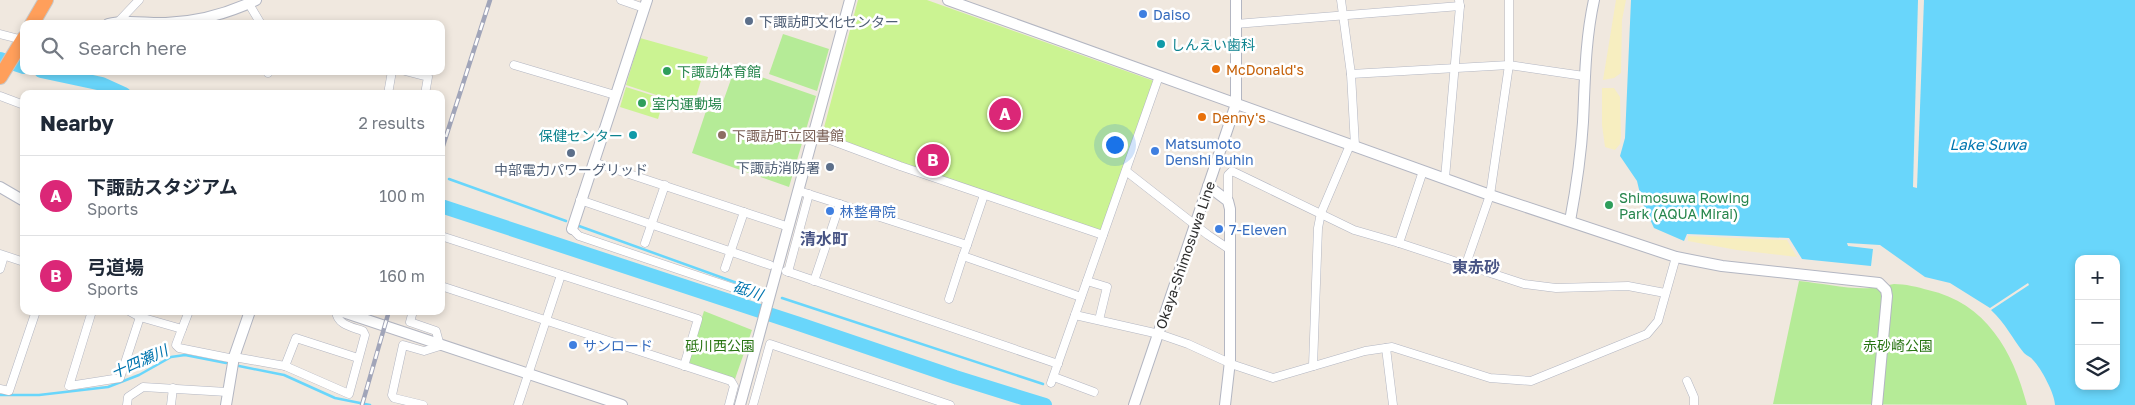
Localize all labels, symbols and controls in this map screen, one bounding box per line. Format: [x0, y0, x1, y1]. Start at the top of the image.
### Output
place label: Daiso [1153, 6, 1190, 23]
marker: Daiso [1137, 8, 1149, 20]
place label: 下諏訪町文化センター [759, 13, 899, 30]
marker: 下諏訪町文化センター [743, 15, 755, 27]
search box [20, 20, 445, 75]
icon: search [38, 34, 66, 62]
text: Search here [78, 36, 187, 59]
place label: しんえい歯科 [1171, 36, 1255, 53]
marker: しんえい歯科 [1155, 38, 1167, 50]
place label: McDonald's [1226, 61, 1304, 78]
place label: 下諏訪体育館 [677, 63, 761, 80]
marker: McDonald's [1210, 63, 1222, 75]
marker: 下諏訪体育館 [661, 65, 673, 77]
place label: 室内運動場 [652, 95, 722, 112]
pin: A [989, 95, 1021, 133]
marker: 室内運動場 [636, 97, 648, 109]
place label: Denny's [1212, 109, 1266, 126]
text: Nearby [40, 110, 114, 136]
marker: Denny's [1196, 111, 1208, 123]
text: 2 results [359, 113, 425, 133]
place label: 保健センター [539, 127, 623, 144]
place label: 下諏訪町立図書館 [732, 127, 844, 144]
marker: 保健センター [627, 129, 639, 141]
marker: 下諏訪町立図書館 [716, 129, 728, 141]
your location [1102, 132, 1128, 158]
place label: Matsumoto Denshi Buhin [1165, 135, 1254, 168]
water label: Lake Suwa [1950, 135, 2027, 153]
pin: B [917, 141, 949, 179]
marker: Matsumoto Denshi Buhin [1149, 145, 1161, 157]
marker: 中部電力パワーグリッド [565, 147, 577, 159]
place label: 下諏訪消防署 [736, 159, 820, 176]
place label: 中部電力パワーグリッド [494, 161, 648, 178]
marker: 下諏訪消防署 [824, 161, 836, 173]
text: 下諏訪スタジアム [87, 175, 238, 198]
street label: Okaya-Shimosuwa Line [1152, 179, 1218, 331]
text: A [50, 186, 62, 206]
text: 100 m [379, 186, 425, 206]
place label: Shimosuwa Rowing Park (AQUA Mirai) [1619, 189, 1749, 222]
text: Sports [87, 199, 138, 219]
marker: Shimosuwa Rowing Park (AQUA Mirai) [1603, 199, 1615, 211]
place label: 林整骨院 [840, 203, 896, 220]
marker: 林整骨院 [824, 205, 836, 217]
place label: 7-Eleven [1229, 221, 1287, 238]
marker: 7-Eleven [1213, 223, 1225, 235]
district label: 清水町 [800, 229, 848, 249]
text: 弓道場 [87, 255, 144, 278]
map controls [2075, 255, 2120, 390]
button: + [2075, 255, 2120, 300]
district label: 東赤砂 [1452, 257, 1500, 277]
text: B [50, 266, 62, 286]
text: 160 m [379, 266, 425, 286]
water label: 砥川 [731, 277, 767, 304]
text: Sports [87, 279, 138, 299]
button: − [2075, 300, 2120, 345]
place label: サンロード [583, 337, 653, 354]
park label: 砥川西公園 [685, 337, 755, 354]
park label: 赤砂崎公園 [1863, 337, 1933, 354]
marker: サンロード [567, 339, 579, 351]
water label: 十四瀬川 [108, 340, 172, 381]
button: layers [2075, 345, 2120, 390]

